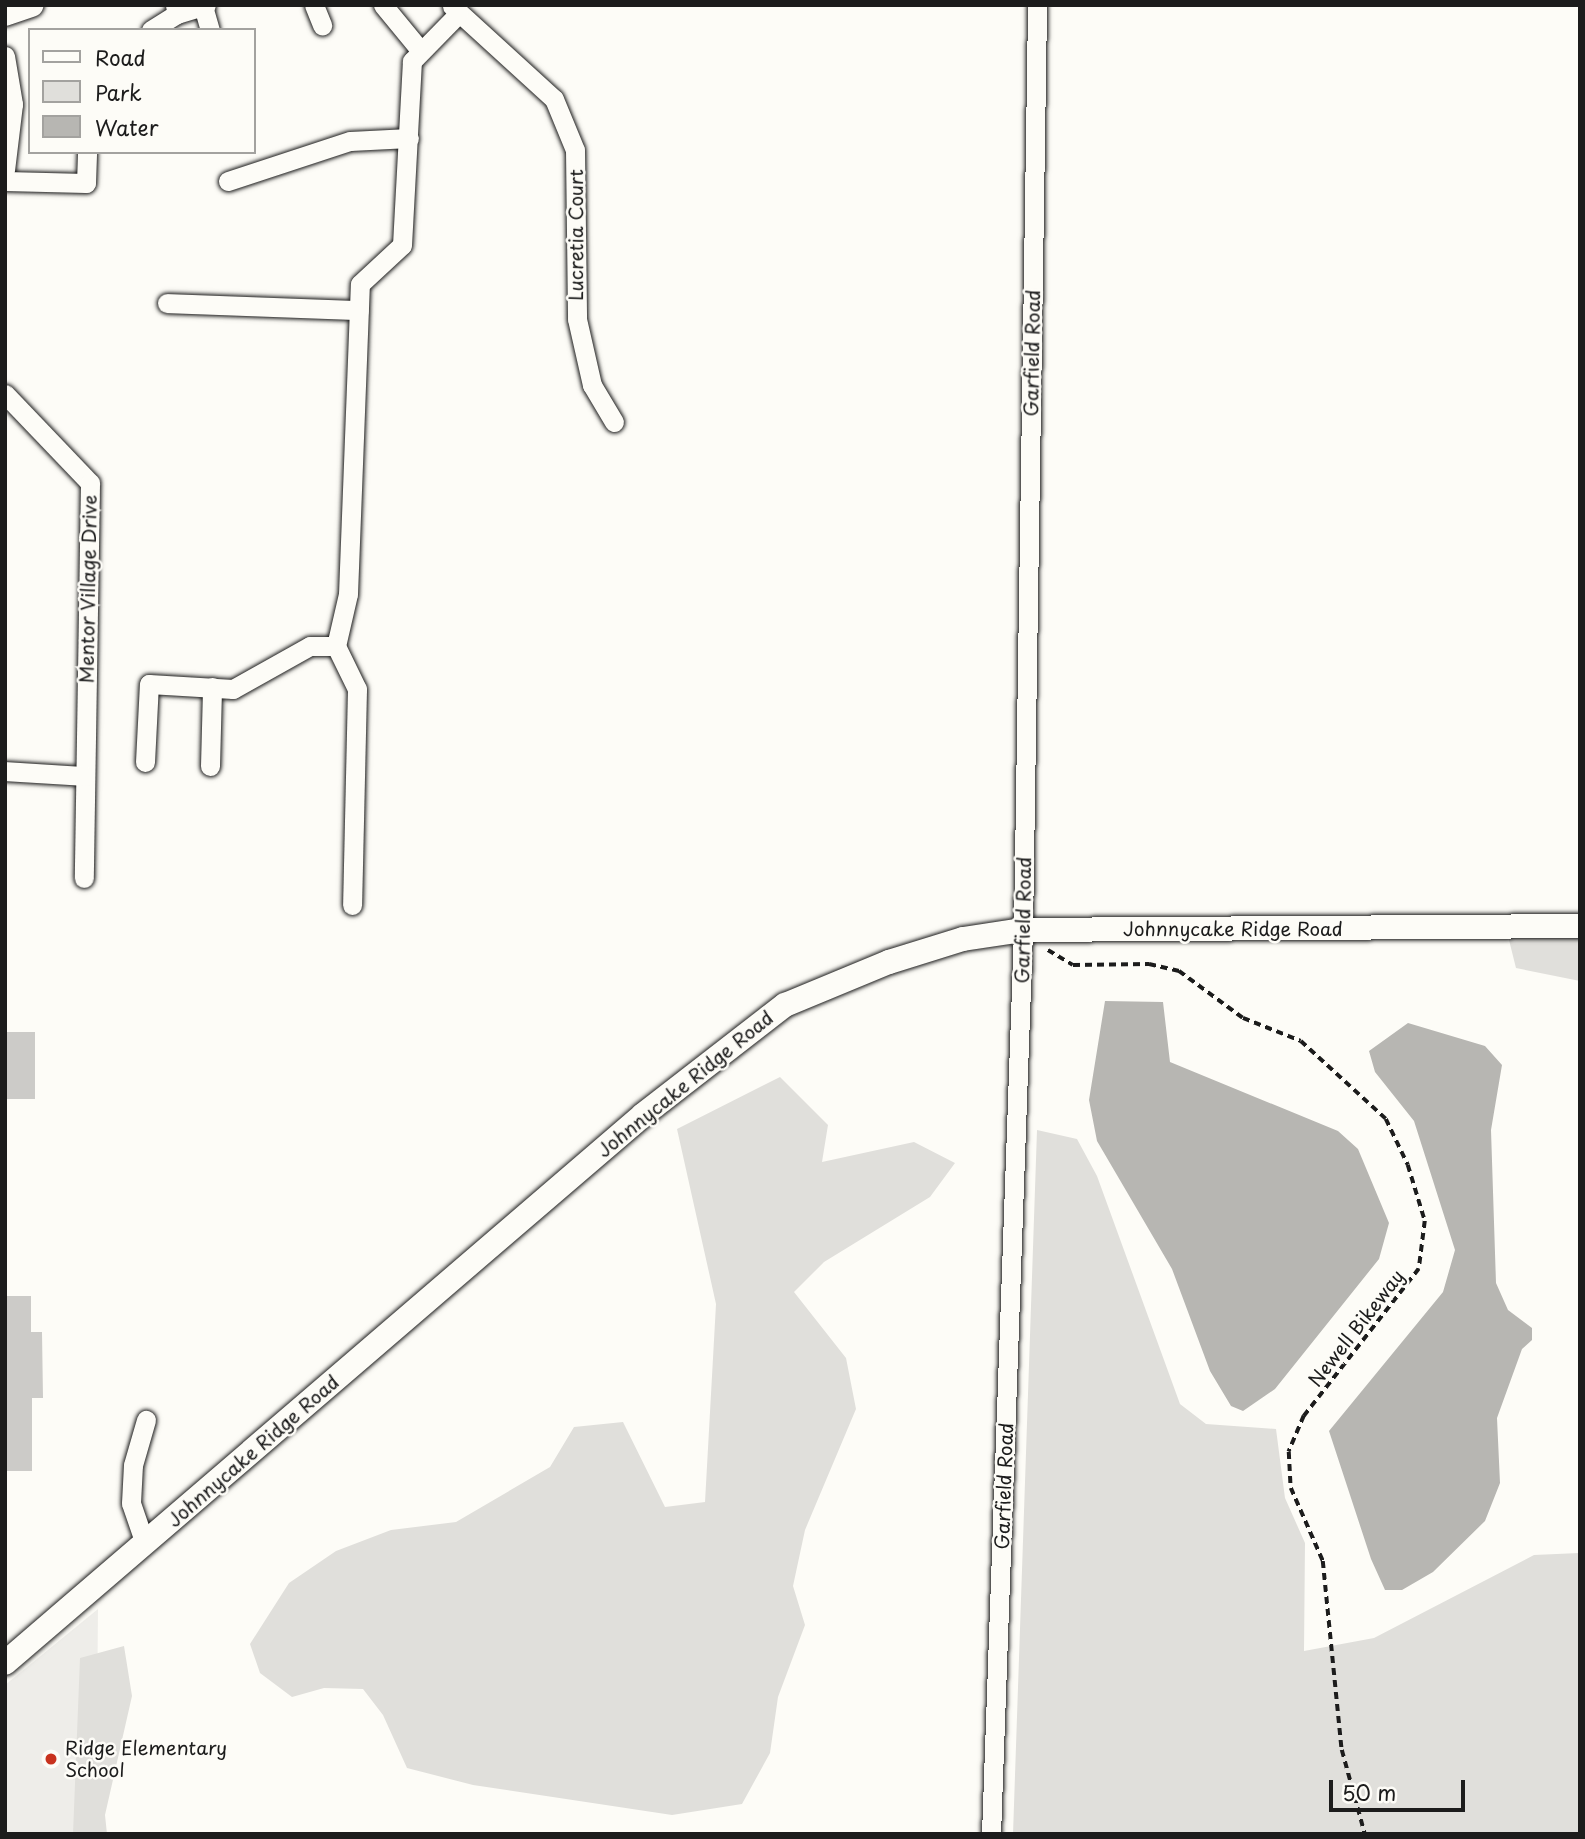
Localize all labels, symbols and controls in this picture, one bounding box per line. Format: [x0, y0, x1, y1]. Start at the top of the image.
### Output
legend [28, 28, 256, 154]
text: Road [95, 41, 146, 73]
text: Park [95, 76, 142, 108]
text: Water [95, 111, 158, 143]
street label: Lucretia Court [565, 169, 587, 301]
street label: Garfield Road [1019, 289, 1045, 417]
street label: Mentor Village Drive [75, 495, 101, 683]
street label: Garfield Road [1010, 856, 1036, 984]
street label: Johnnycake Ridge Road [1124, 918, 1342, 940]
street label: Johnnycake Ridge Road [593, 1006, 777, 1162]
street label: Newell Bikeway [1303, 1264, 1409, 1392]
street label: Johnnycake Ridge Road [163, 1371, 343, 1531]
street label: Garfield Road [990, 1422, 1018, 1550]
place label: Ridge Elementary School [65, 1737, 227, 1781]
marker: Ridge Elementary School [43, 1751, 59, 1767]
scale bar [1333, 1766, 1470, 1810]
text: 50 m [1342, 1776, 1396, 1808]

